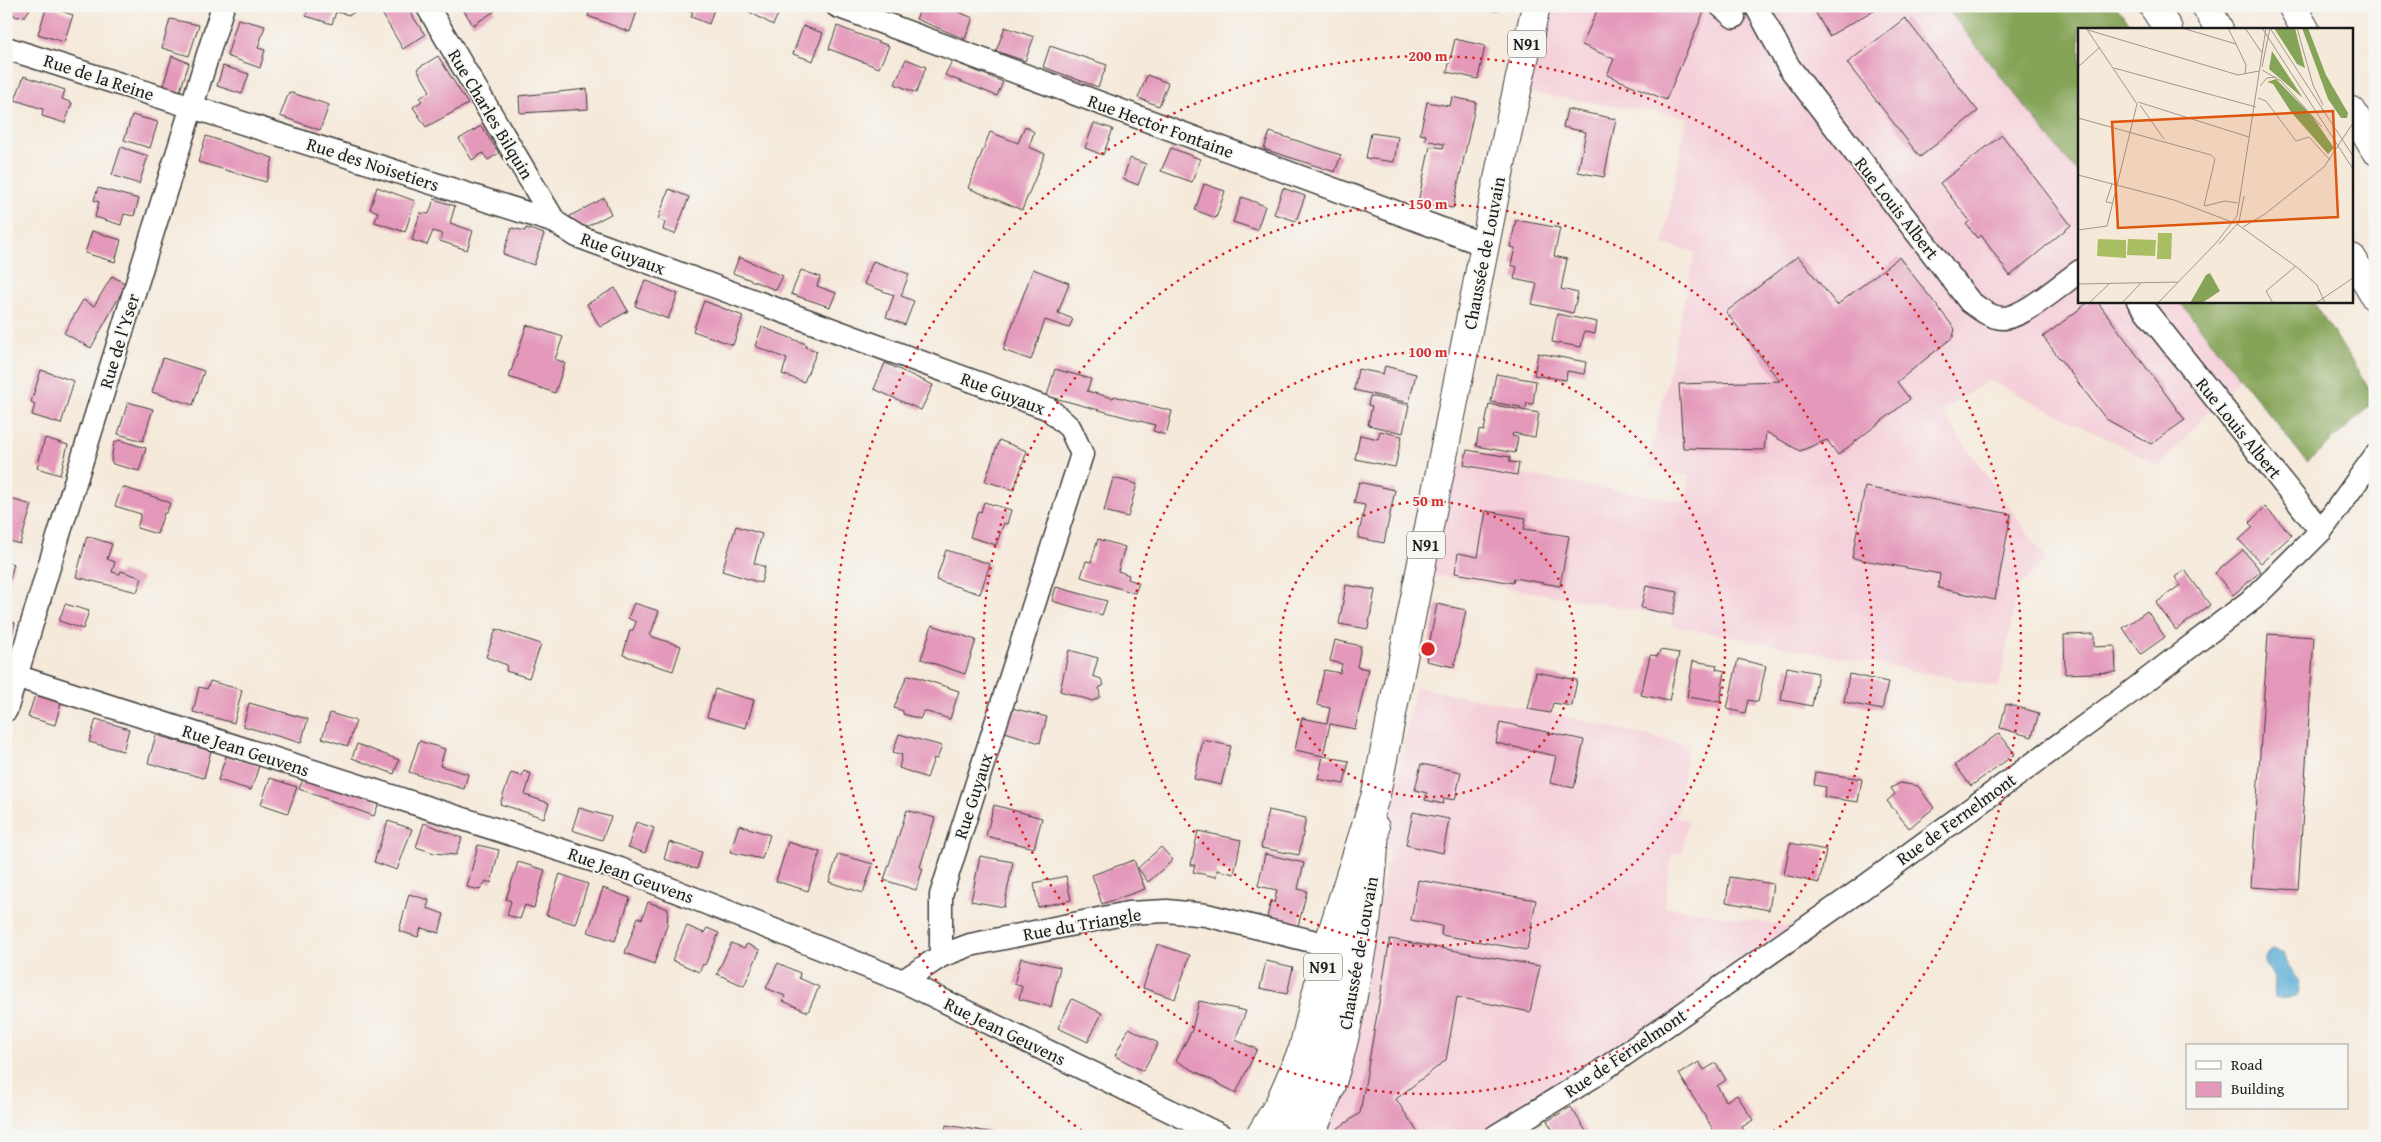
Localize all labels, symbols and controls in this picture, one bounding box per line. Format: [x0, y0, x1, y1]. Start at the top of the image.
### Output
inset map [2078, 28, 2354, 302]
road number: N91 [1508, 31, 1546, 58]
street label: Rue Charles Bilquin [441, 44, 541, 184]
text: 200 m [1408, 45, 1448, 66]
street label: Rue de la Reine [40, 46, 158, 108]
street label: Rue Hector Fontaine [1084, 87, 1238, 165]
street label: Rue des Noisetiers [303, 130, 443, 198]
street label: Rue Louis Albert [1848, 151, 1946, 266]
street label: Chaussée de Louvain [1456, 174, 1512, 332]
text: 150 m [1408, 193, 1448, 214]
street label: Rue Guyaux [577, 224, 670, 282]
street label: Rue de l'Yser [92, 290, 146, 392]
text: 100 m [1408, 341, 1448, 362]
street label: Rue Guyaux [957, 364, 1050, 422]
street label: Rue Louis Albert [2190, 371, 2289, 485]
text: 50 m [1412, 490, 1444, 511]
road number: N91 [1407, 532, 1445, 558]
centre of rings [1419, 640, 1437, 658]
street label: Rue Jean Geuvens [179, 717, 313, 783]
street label: Rue Guyaux [946, 749, 1000, 842]
street label: Rue de Fernelmont [1890, 766, 2022, 872]
street label: Rue Jean Geuvens [564, 840, 698, 910]
street label: Chaussée de Louvain [1331, 874, 1385, 1032]
street label: Rue du Triangle [1021, 900, 1143, 948]
road number: N91 [1304, 954, 1342, 980]
street label: Rue Jean Geuvens [940, 990, 1070, 1072]
street label: Rue de Fernelmont [1558, 1002, 1692, 1104]
legend [2186, 1044, 2348, 1110]
text: Road [2231, 1054, 2262, 1075]
text: Building [2231, 1078, 2285, 1099]

